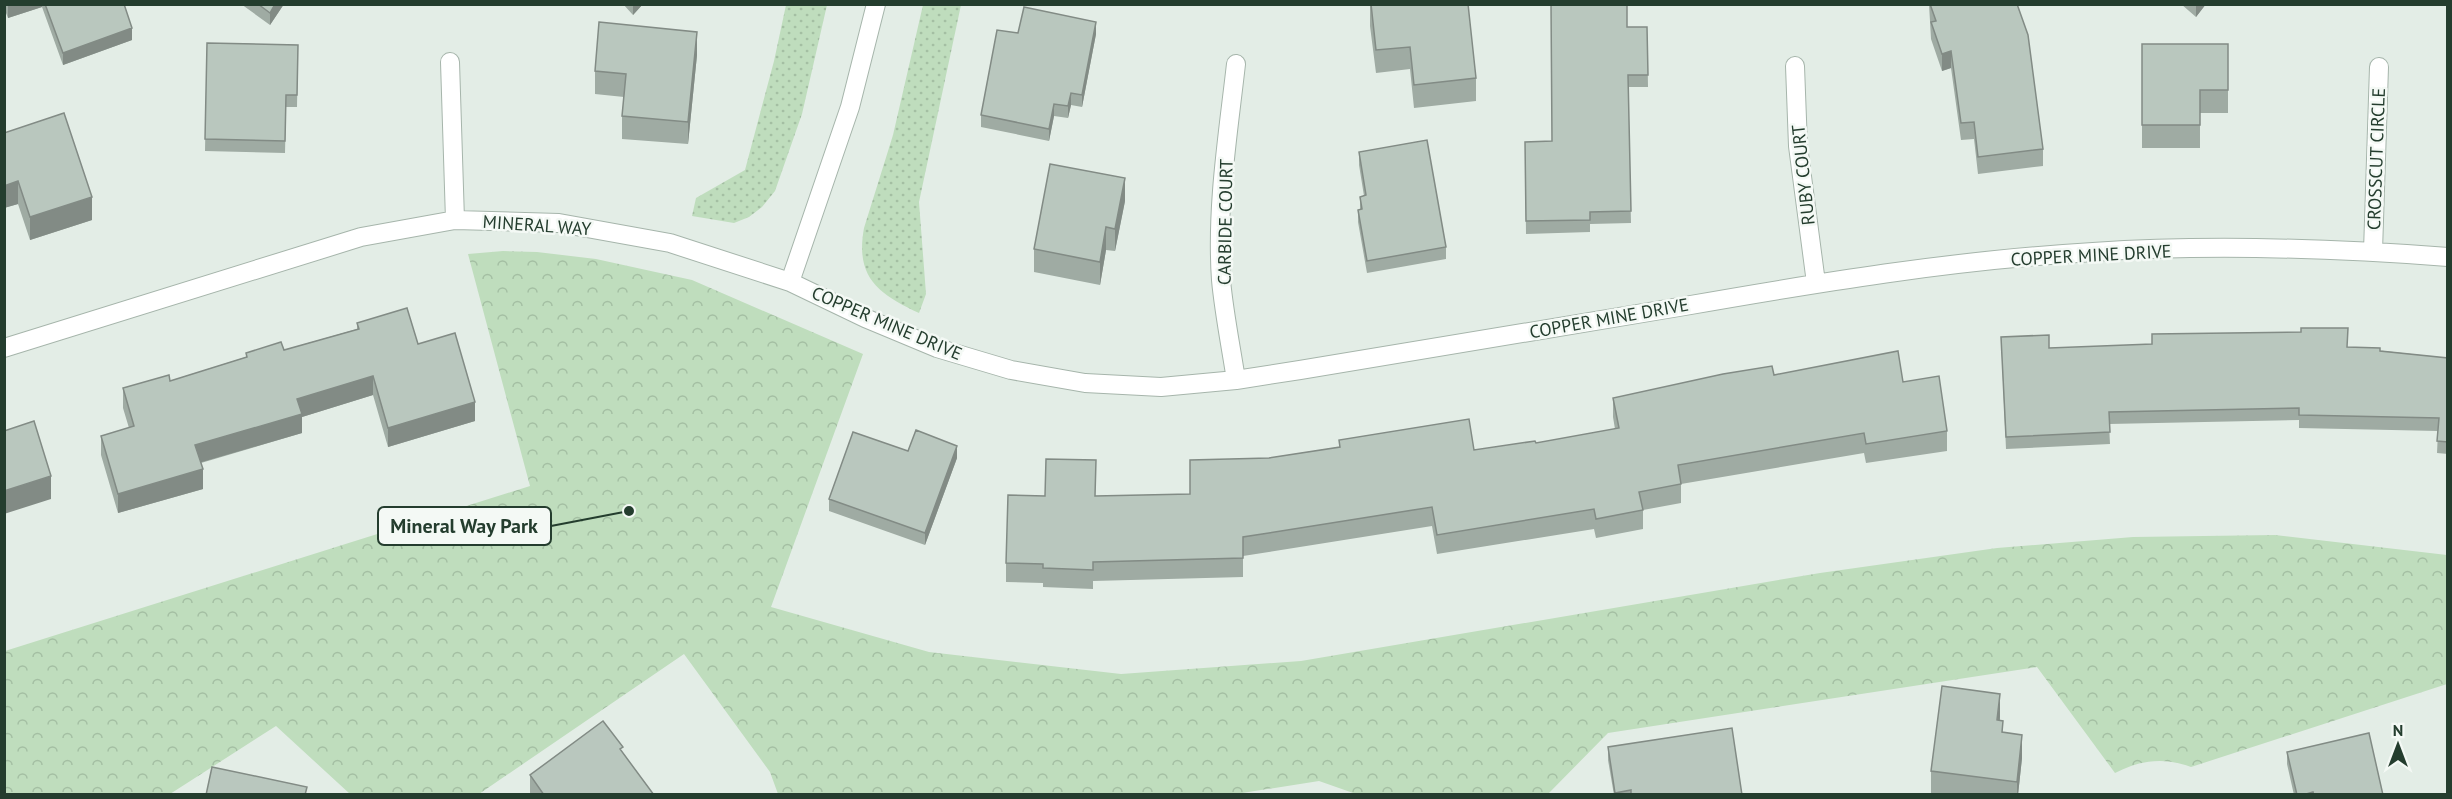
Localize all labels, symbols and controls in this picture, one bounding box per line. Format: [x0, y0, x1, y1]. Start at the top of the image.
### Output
street label: CROSSCUT CIRCLE [2362, 87, 2390, 231]
street label: RUBY COURT [1786, 124, 1820, 226]
street label: CARBIDE COURT [1212, 159, 1238, 285]
street label: MINERAL WAY [482, 210, 592, 240]
street label: COPPER MINE DRIVE [2010, 239, 2172, 271]
street label: COPPER MINE DRIVE [808, 281, 966, 365]
street label: COPPER MINE DRIVE [1528, 293, 1690, 343]
callout: Mineral Way Park [378, 507, 551, 545]
text: Mineral Way Park [390, 513, 538, 539]
north arrow [2368, 715, 2428, 775]
text: N [2393, 720, 2403, 740]

